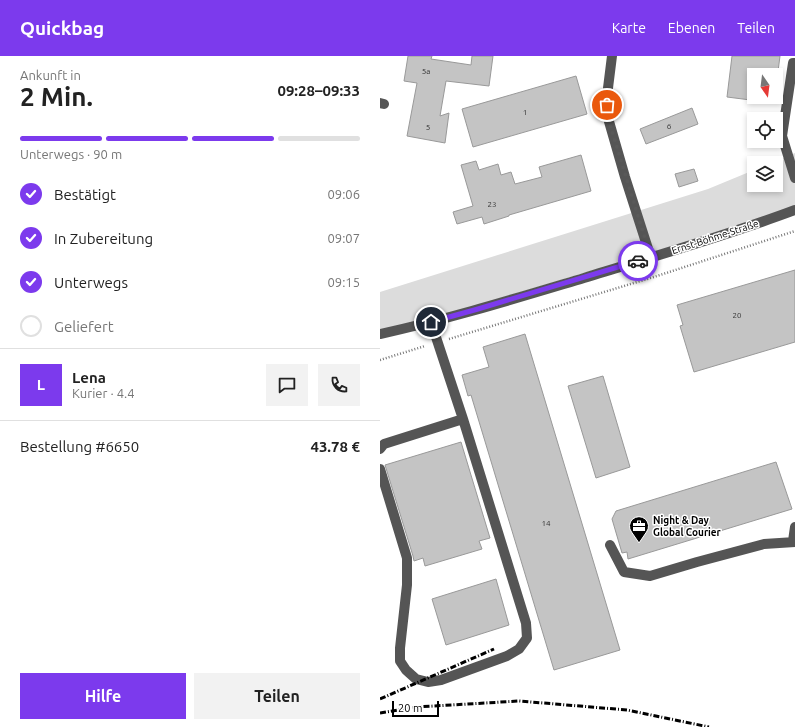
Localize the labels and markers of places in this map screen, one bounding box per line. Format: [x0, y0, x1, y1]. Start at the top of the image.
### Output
pin [590, 88, 624, 122]
pin [414, 305, 448, 339]
office icon: Night & Day Global Courier [628, 515, 650, 543]
place label: Night & Day Global Courier [653, 515, 722, 538]

